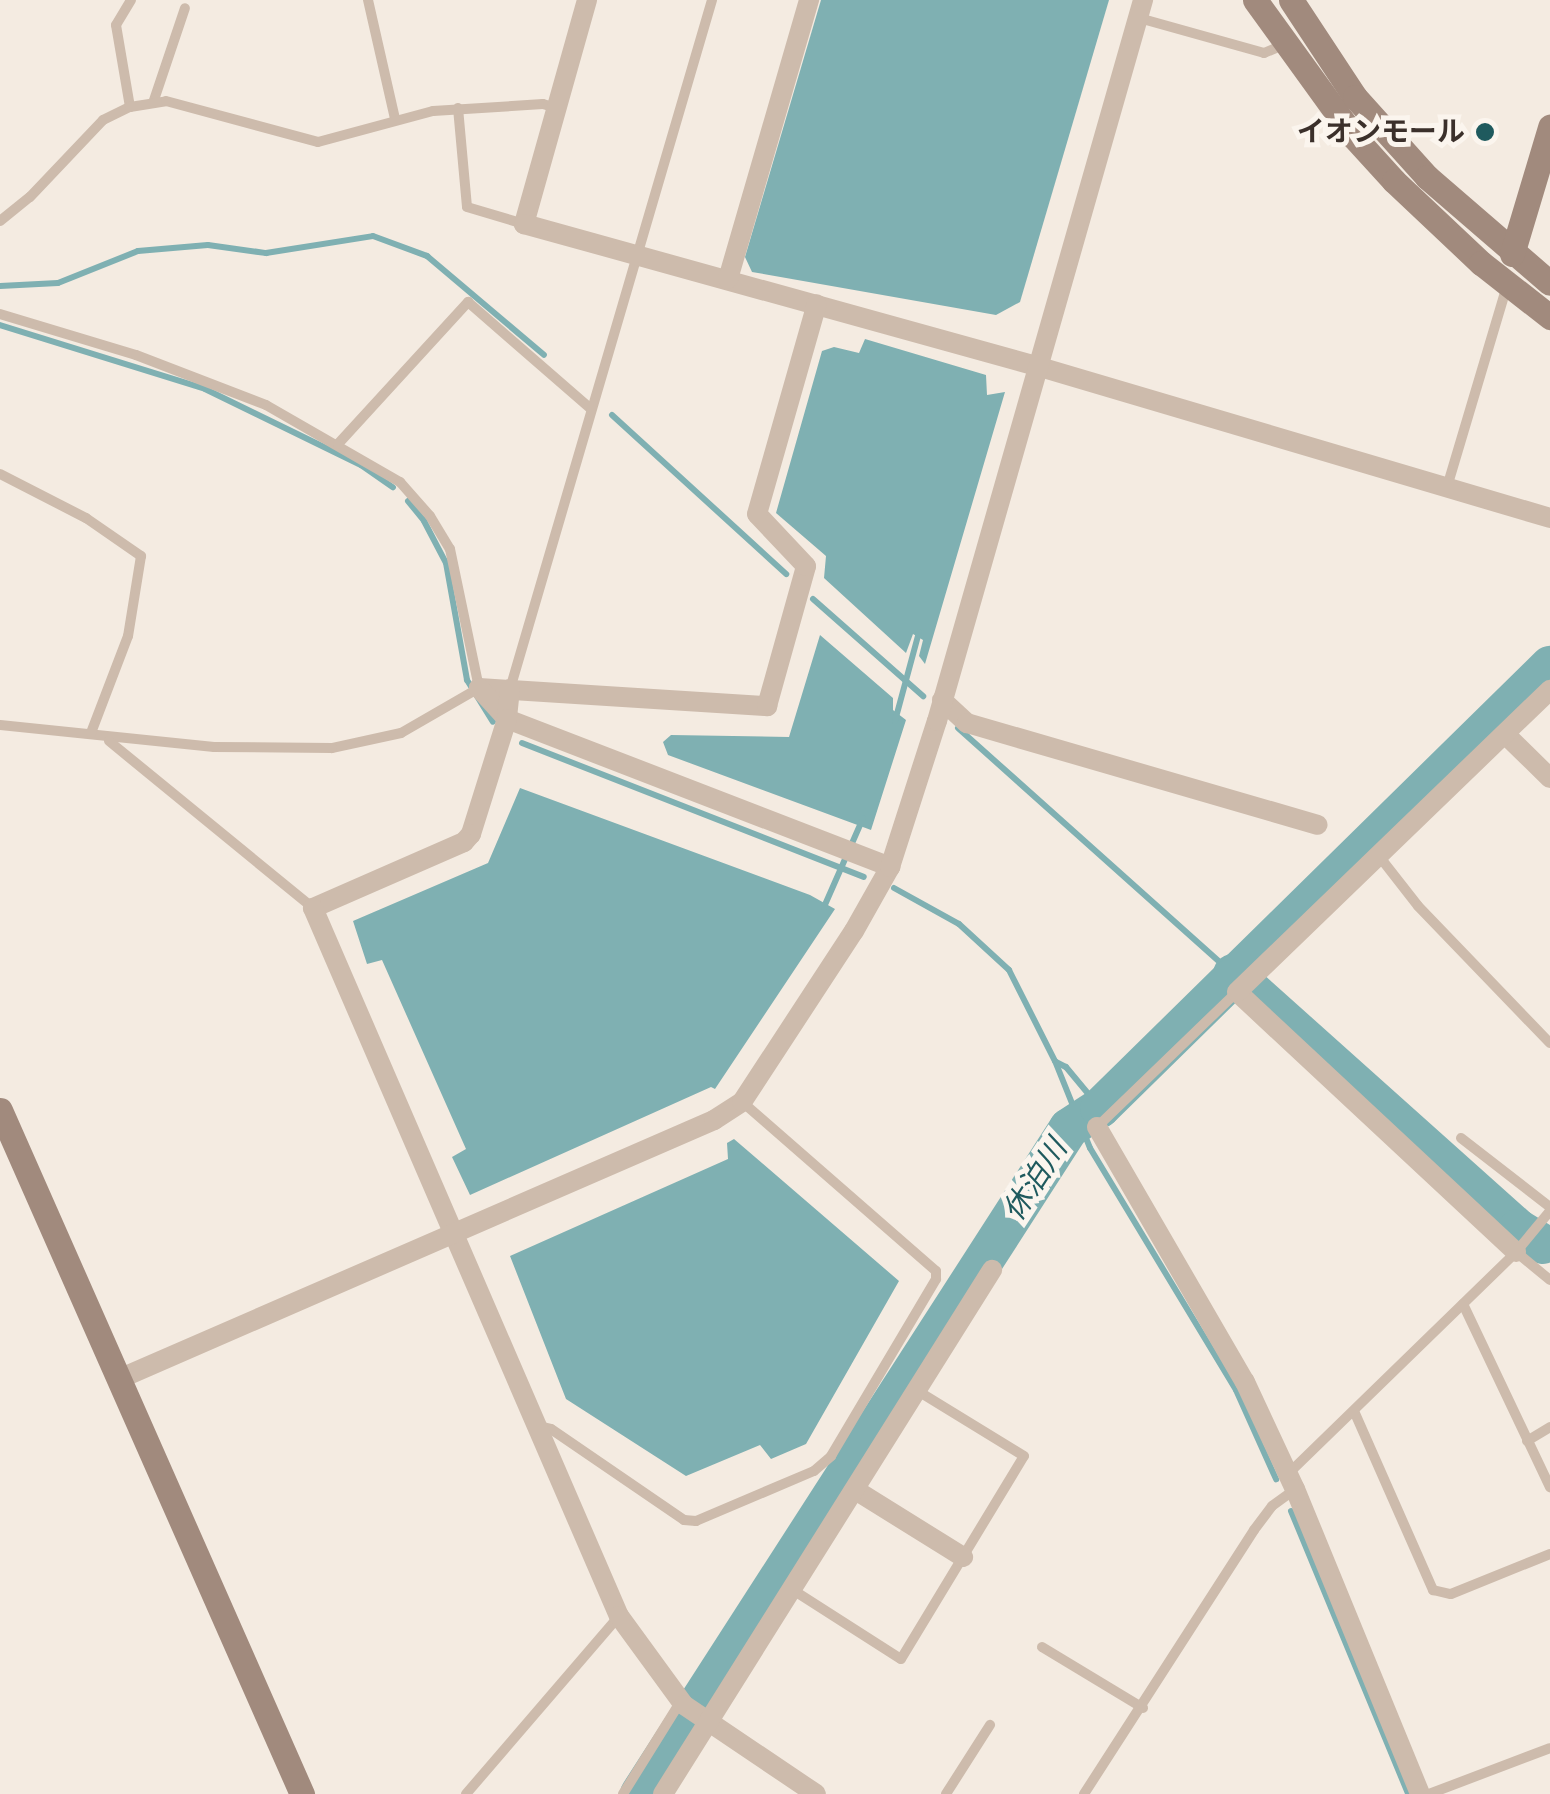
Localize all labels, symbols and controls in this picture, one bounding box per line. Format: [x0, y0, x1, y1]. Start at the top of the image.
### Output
place label: イオンモール [1297, 115, 1465, 149]
marker: イオンモール [1474, 121, 1496, 143]
water label: 休泊川 [995, 1132, 1075, 1228]

